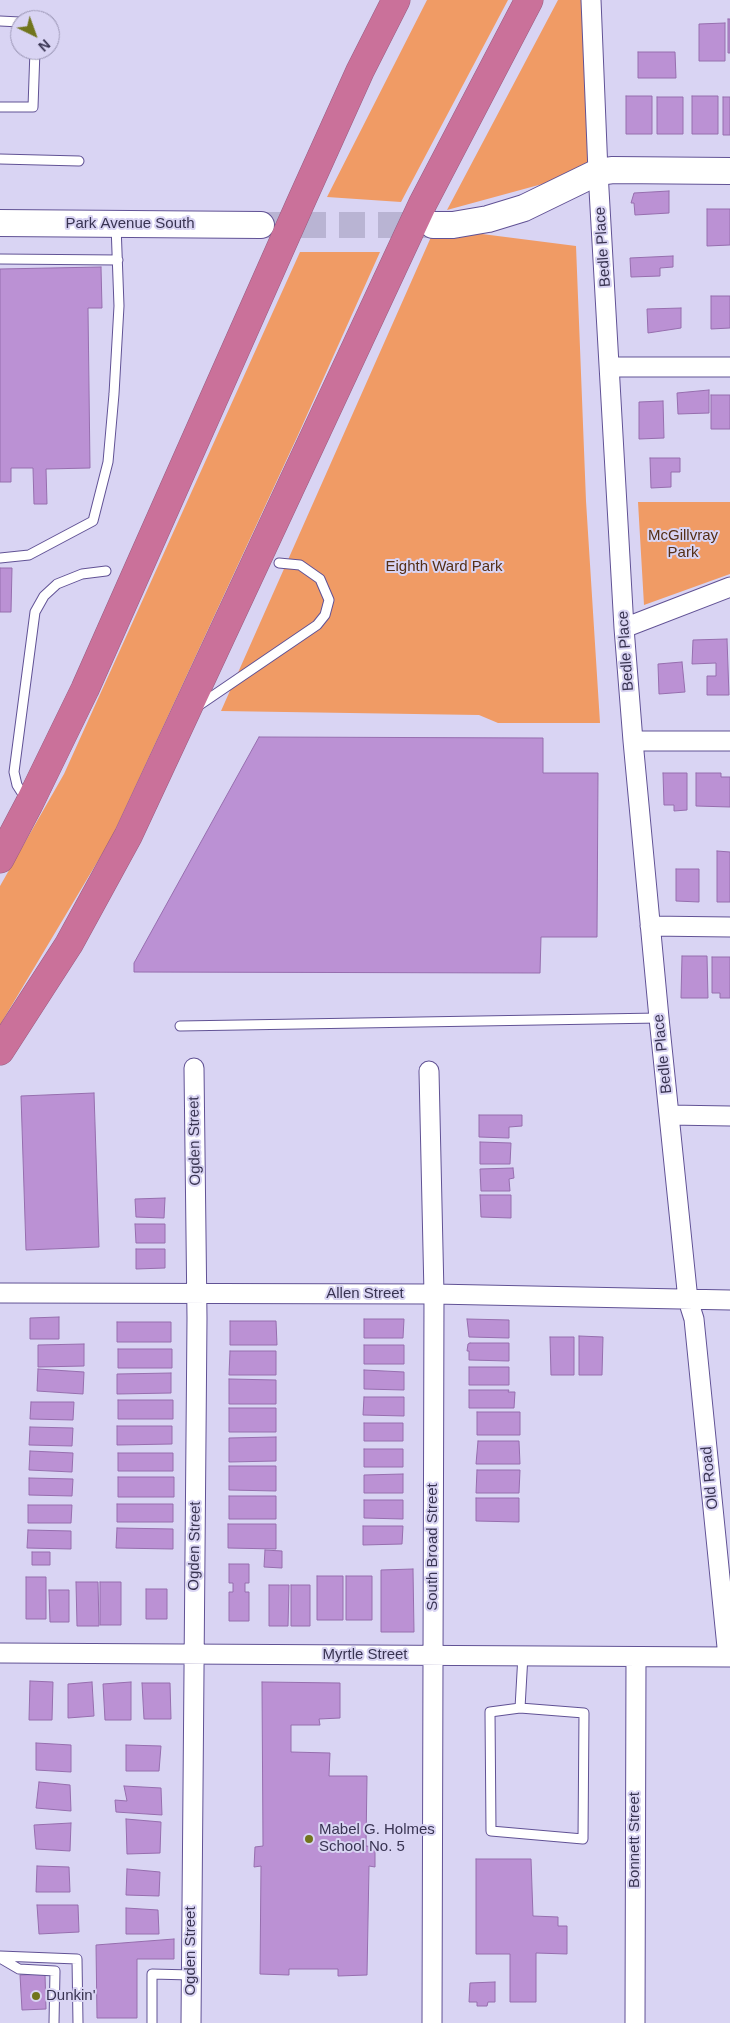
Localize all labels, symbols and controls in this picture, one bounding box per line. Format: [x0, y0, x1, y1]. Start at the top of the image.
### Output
north arrow [10, 10, 60, 60]
text: N [35, 36, 53, 55]
street label: Bedle Place [591, 206, 615, 288]
street label: Park Avenue South [66, 215, 194, 233]
park label: McGillvray Park [648, 527, 718, 562]
park label: Eighth Ward Park [386, 558, 502, 576]
street label: Bedle Place [614, 610, 638, 692]
street label: Bedle Place [650, 1013, 676, 1095]
street label: Ogden Street [185, 1096, 205, 1186]
street label: Allen Street [326, 1285, 404, 1303]
street label: Old Road [698, 1446, 722, 1510]
street label: South Broad Street [424, 1483, 442, 1611]
street label: Ogden Street [185, 1501, 205, 1591]
street label: Myrtle Street [322, 1646, 408, 1664]
street label: Bonnett Street [626, 1792, 644, 1888]
place label: Mabel G. Holmes School No. 5 [319, 1821, 435, 1856]
marker: Mabel G. Holmes School No. 5 [303, 1833, 315, 1845]
street label: Ogden Street [182, 1906, 200, 1996]
place label: Dunkin' [46, 1987, 96, 2005]
marker: Dunkin' [30, 1990, 42, 2002]

